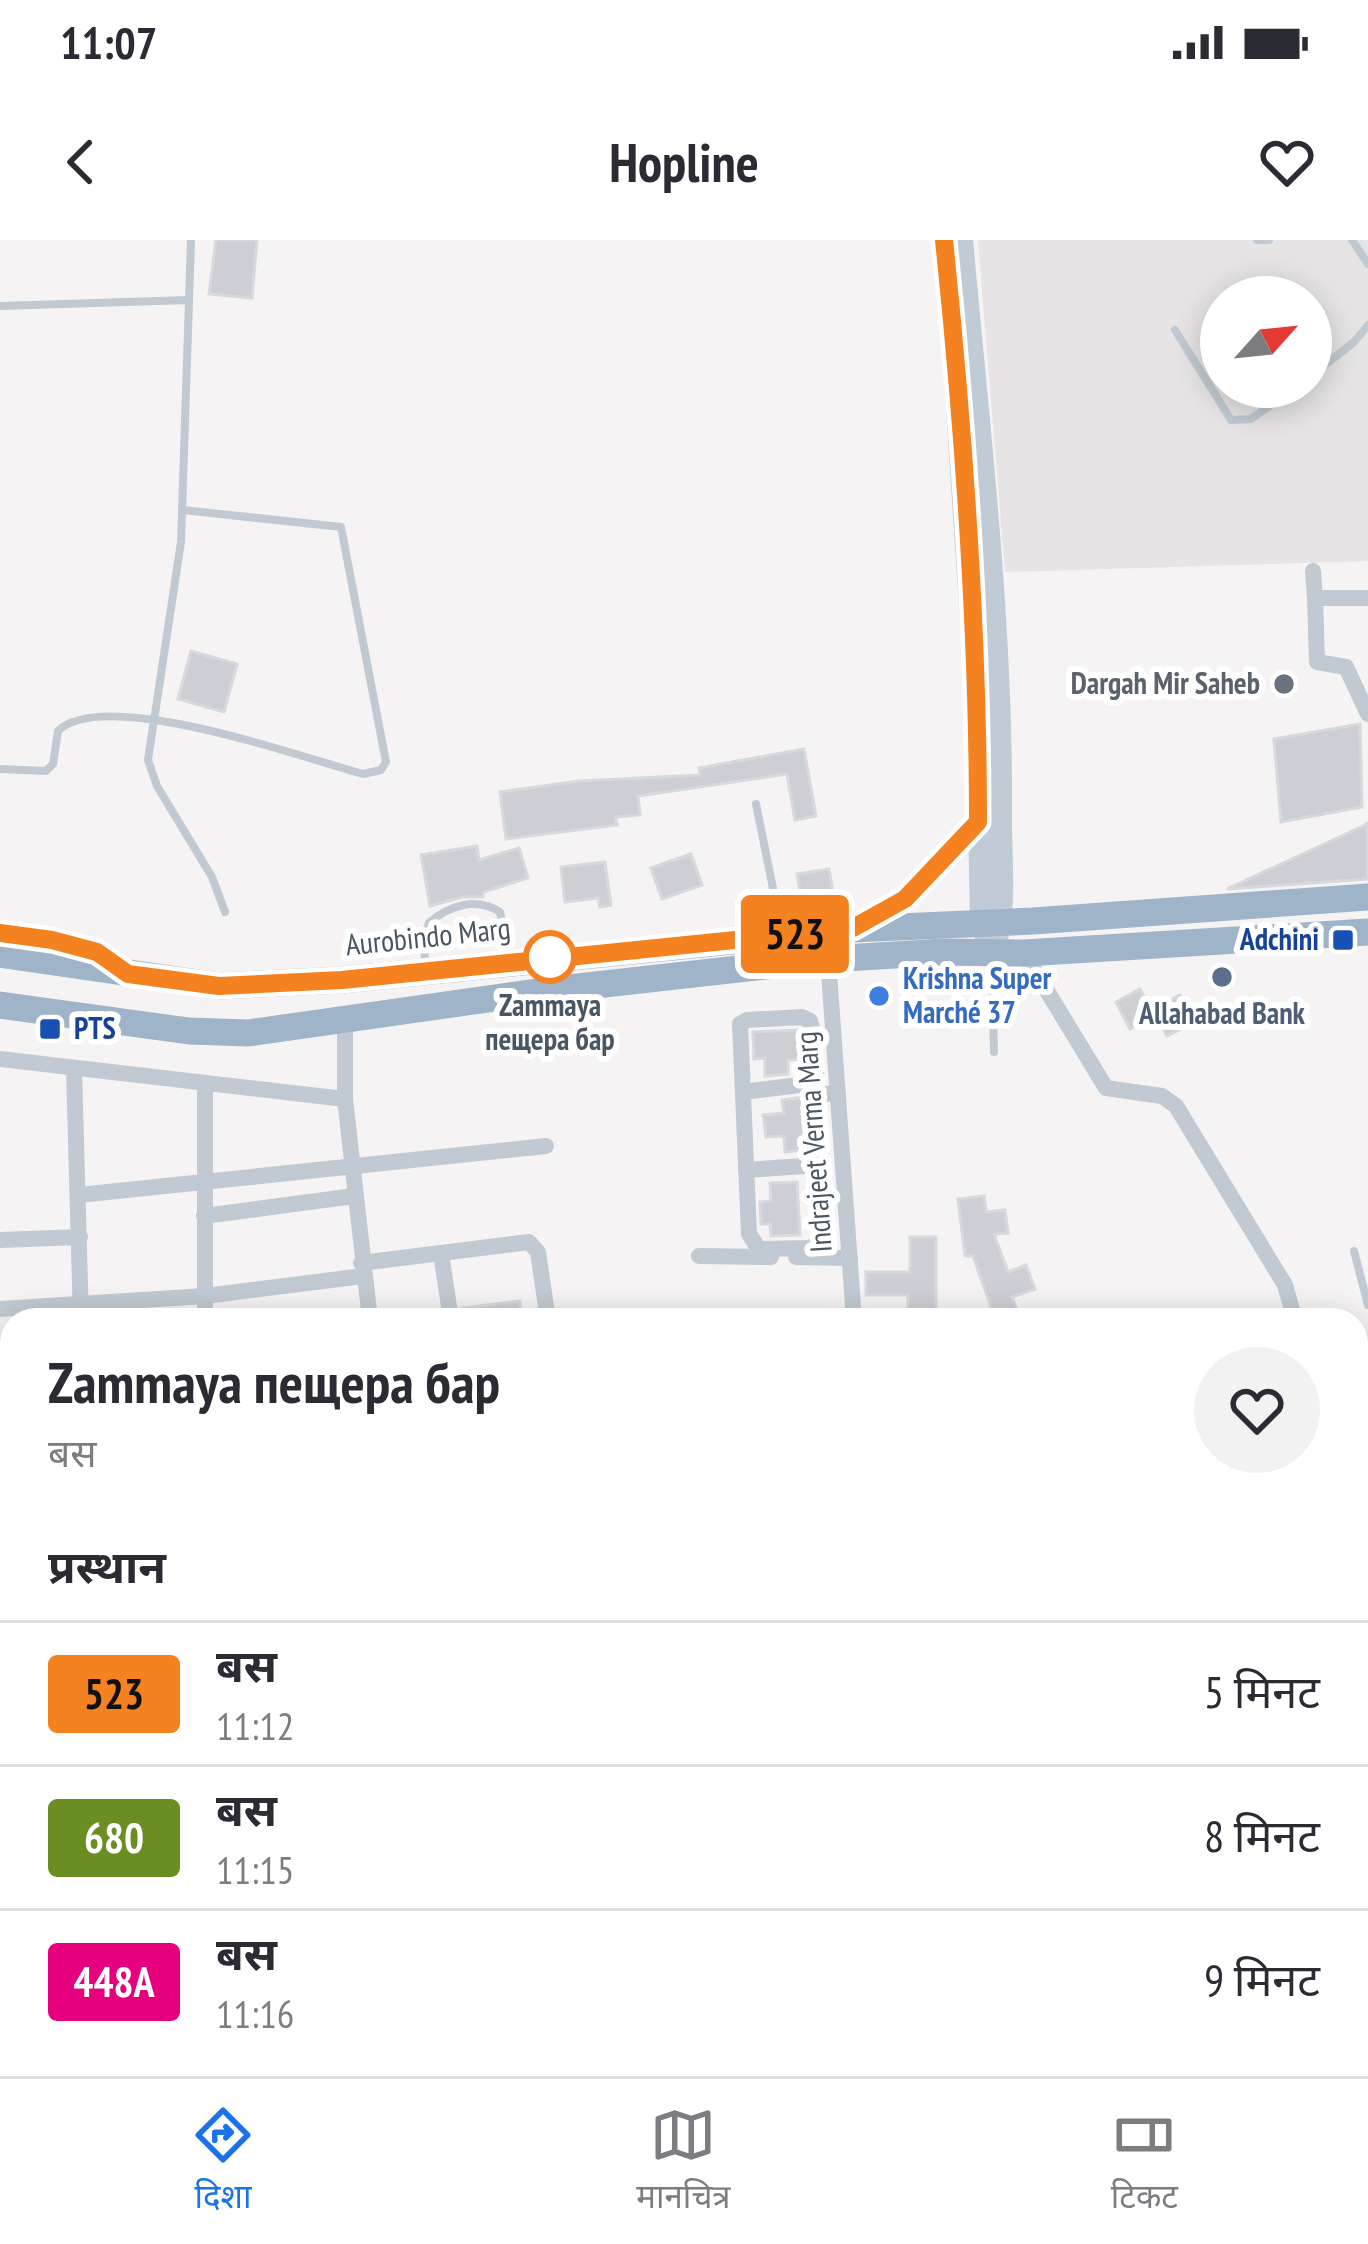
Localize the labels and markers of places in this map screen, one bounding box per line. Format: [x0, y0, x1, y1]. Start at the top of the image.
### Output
place label: Dargah Mir Saheb [1071, 663, 1260, 702]
marker: Dargah Mir Saheb [1271, 671, 1297, 697]
place label: Adchini [1239, 919, 1319, 958]
marker: Adchini [1330, 927, 1356, 953]
marker: Zammaya пещера бар [525, 932, 575, 982]
place label: Krishna Super Marché 37 [903, 958, 1051, 1031]
marker: Allahabad Bank [1209, 964, 1235, 990]
marker: Krishna Super Marché 37 [866, 983, 892, 1009]
place label: Zammaya пещера бар [485, 985, 615, 1058]
place label: Allahabad Bank [1138, 993, 1306, 1032]
place label: PTS [74, 1008, 116, 1047]
marker: PTS [37, 1016, 63, 1042]

